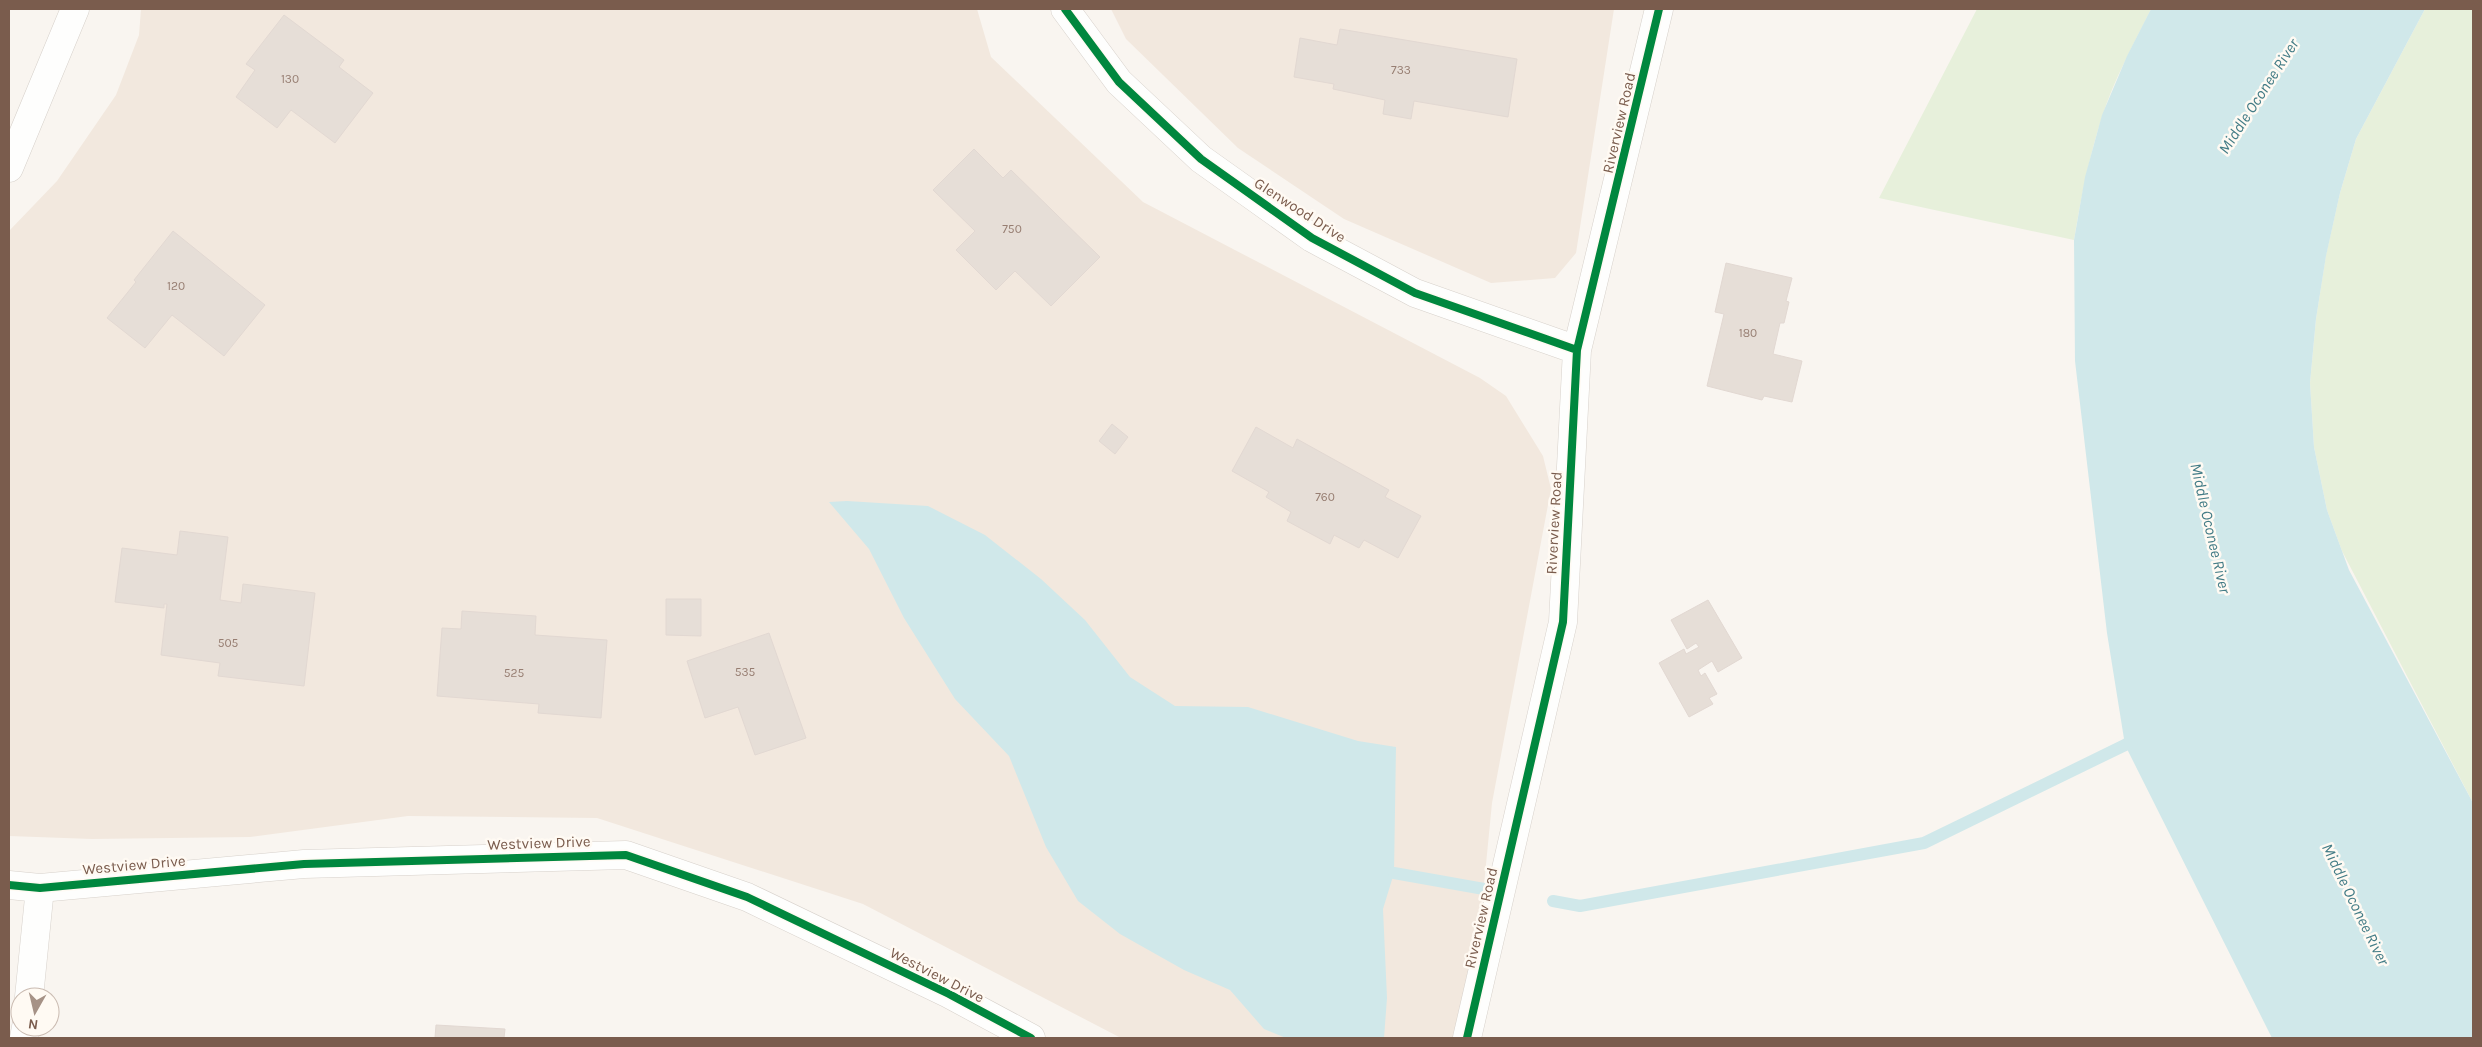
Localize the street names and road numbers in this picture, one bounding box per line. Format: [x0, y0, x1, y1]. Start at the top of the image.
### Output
street label: Riverview Road [1599, 71, 1639, 175]
street label: Glenwood Drive [1251, 174, 1349, 246]
street label: Riverview Road [1542, 471, 1566, 575]
street label: Westview Drive [487, 832, 591, 854]
street label: Westview Drive [82, 852, 186, 878]
street label: Riverview Road [1461, 866, 1501, 970]
street label: Westview Drive [887, 944, 987, 1006]

